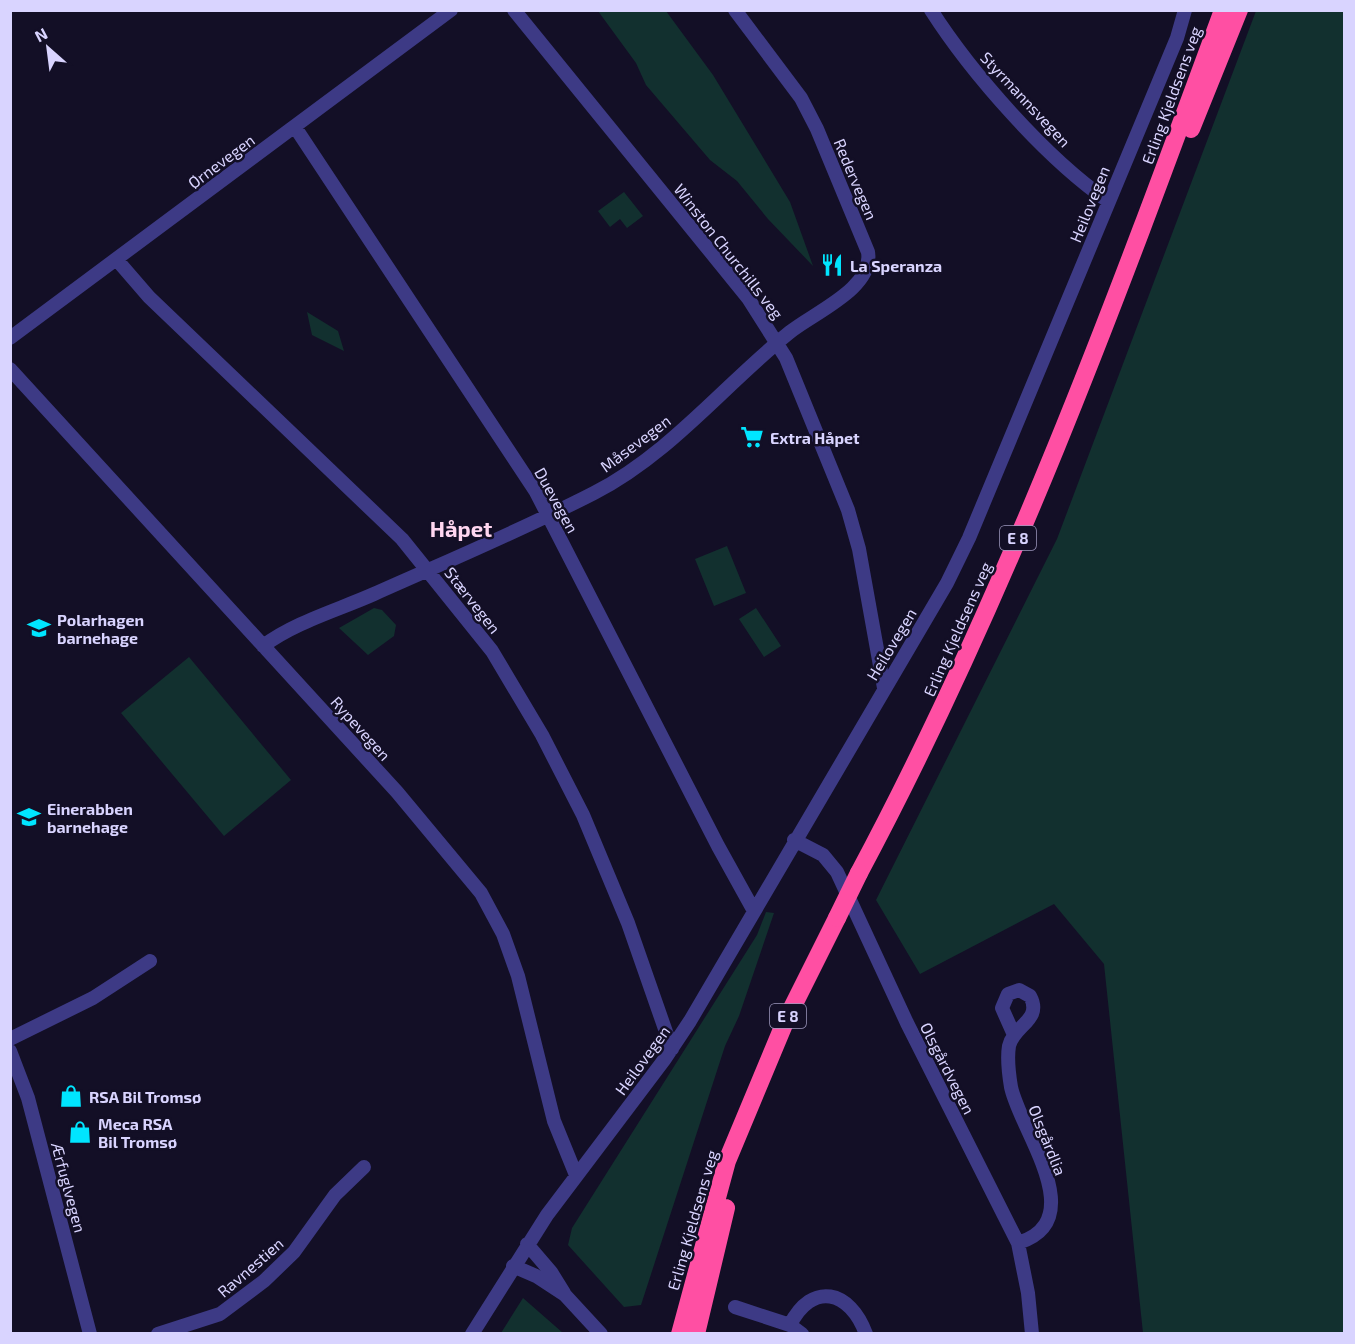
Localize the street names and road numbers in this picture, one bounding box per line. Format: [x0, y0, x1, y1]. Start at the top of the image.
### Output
street label: Erling Kjeldsens veg [1137, 24, 1206, 167]
street label: Styrmannsvegen [977, 48, 1075, 150]
street label: Ørnevegen [184, 130, 258, 192]
street label: Redervegen [830, 136, 882, 222]
street label: Heilovegen [1065, 163, 1113, 245]
street label: Winston Churchills veg [670, 180, 788, 322]
street label: Måsevegen [596, 410, 674, 476]
street label: Duevegen [531, 464, 583, 536]
road number: E 8 [1000, 526, 1036, 550]
street label: Erling Kjeldsens veg [919, 559, 996, 700]
street label: Stærvegen [441, 563, 505, 637]
street label: Heilovegen [862, 605, 920, 683]
street label: Rypevegen [327, 692, 395, 764]
road number: E 8 [770, 1004, 806, 1028]
street label: Olsgårdvegen [917, 1019, 979, 1117]
street label: Heilovegen [611, 1022, 673, 1098]
street label: Olsgårdlia [1025, 1102, 1071, 1178]
street label: Ærfuglvegen [47, 1139, 90, 1235]
street label: Erling Kjeldsens veg [663, 1148, 722, 1293]
street label: Ravnestien [213, 1233, 287, 1301]

